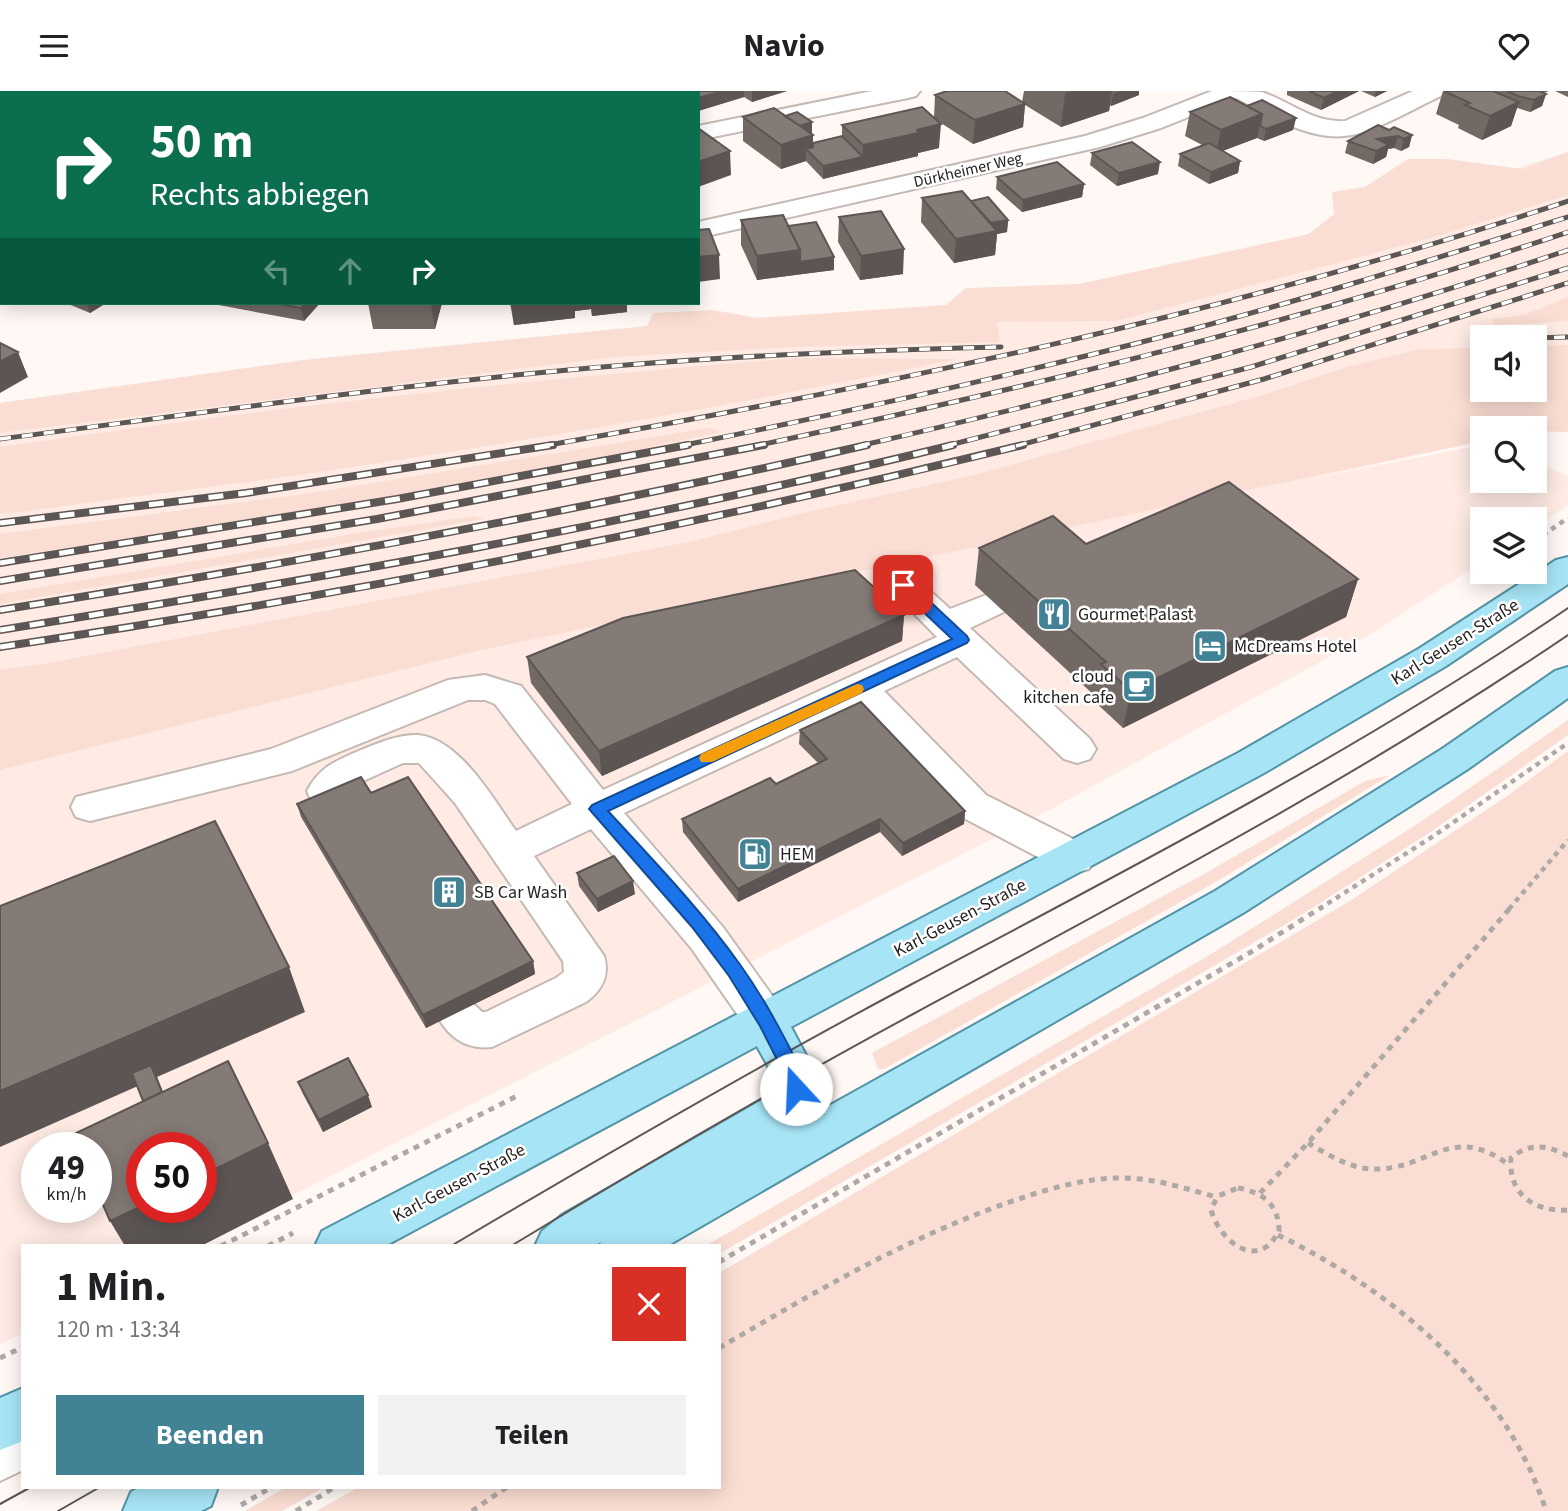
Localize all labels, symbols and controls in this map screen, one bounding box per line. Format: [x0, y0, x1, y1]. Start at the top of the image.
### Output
text: Navio [743, 23, 825, 69]
icon: menu [35, 27, 73, 65]
icon: heart [1495, 27, 1533, 65]
text: 50 m [150, 107, 254, 177]
icon: right [35, 119, 126, 210]
street label: Dürkheimer Weg [911, 147, 1025, 193]
text: Rechts abbiegen [150, 172, 370, 218]
icon: left [258, 252, 296, 290]
icon: ahead [331, 252, 369, 290]
icon: right [404, 252, 442, 290]
map controls [1470, 325, 1547, 584]
button: sound [1470, 325, 1547, 402]
button: search [1470, 416, 1547, 493]
button: layers [1470, 507, 1547, 584]
pin [873, 555, 933, 615]
icon: arrive [884, 566, 922, 604]
street label: Karl-Geusen-Straße [1386, 592, 1524, 691]
restaurant icon: Gourmet Palast [1035, 595, 1073, 633]
place label: Gourmet Palast [1078, 602, 1194, 627]
hotel icon: McDreams Hotel [1191, 627, 1229, 665]
place label: McDreams Hotel [1234, 634, 1357, 659]
place label: cloud kitchen cafe [1023, 664, 1114, 710]
cafe icon: cloud kitchen cafe [1120, 667, 1158, 705]
fuel station icon: HEM [736, 835, 774, 873]
place label: HEM [780, 842, 814, 867]
street label: Karl-Geusen-Straße [889, 872, 1031, 963]
building icon: SB Car Wash [430, 873, 468, 911]
place label: SB Car Wash [474, 880, 567, 905]
position arrow [759, 1052, 833, 1126]
speed limit sign: 50 [126, 1132, 217, 1223]
street label: Karl-Geusen-Straße [388, 1137, 530, 1228]
text: 49 [48, 1143, 85, 1193]
text: km/h [47, 1182, 86, 1207]
text: 1 Min. [56, 1257, 167, 1317]
button: close [612, 1267, 686, 1341]
text: 120 m · 13:34 [56, 1313, 180, 1346]
button: Beenden [56, 1395, 364, 1475]
button: Teilen [378, 1395, 686, 1475]

